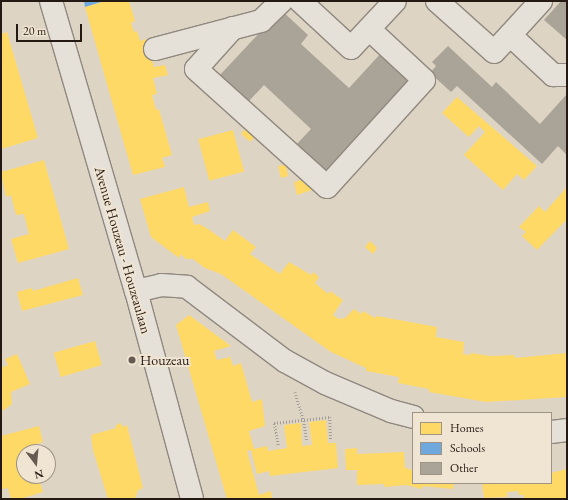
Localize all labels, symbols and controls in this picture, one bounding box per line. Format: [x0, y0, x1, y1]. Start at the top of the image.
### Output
scale bar [18, 16, 84, 42]
text: 20 m [23, 23, 46, 39]
street label: Avenue Houzeau - Houzeaulaan [91, 165, 155, 335]
place label: Houzeau [140, 352, 189, 368]
marker: Houzeau [127, 355, 137, 365]
legend [412, 412, 552, 484]
text: Homes [450, 420, 484, 436]
text: Schools [450, 440, 485, 456]
north arrow [16, 444, 56, 484]
text: Other [450, 460, 478, 476]
text: N [33, 467, 45, 483]

